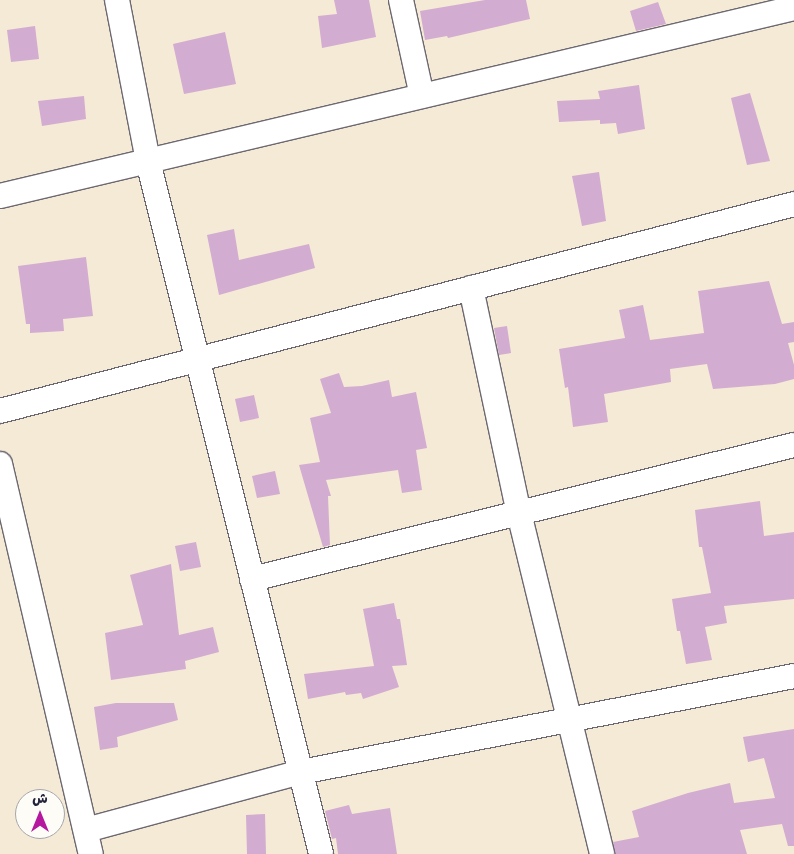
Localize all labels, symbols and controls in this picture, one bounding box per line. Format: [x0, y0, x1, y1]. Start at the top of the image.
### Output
north arrow [15, 789, 65, 839]
text: ش [32, 789, 48, 810]

